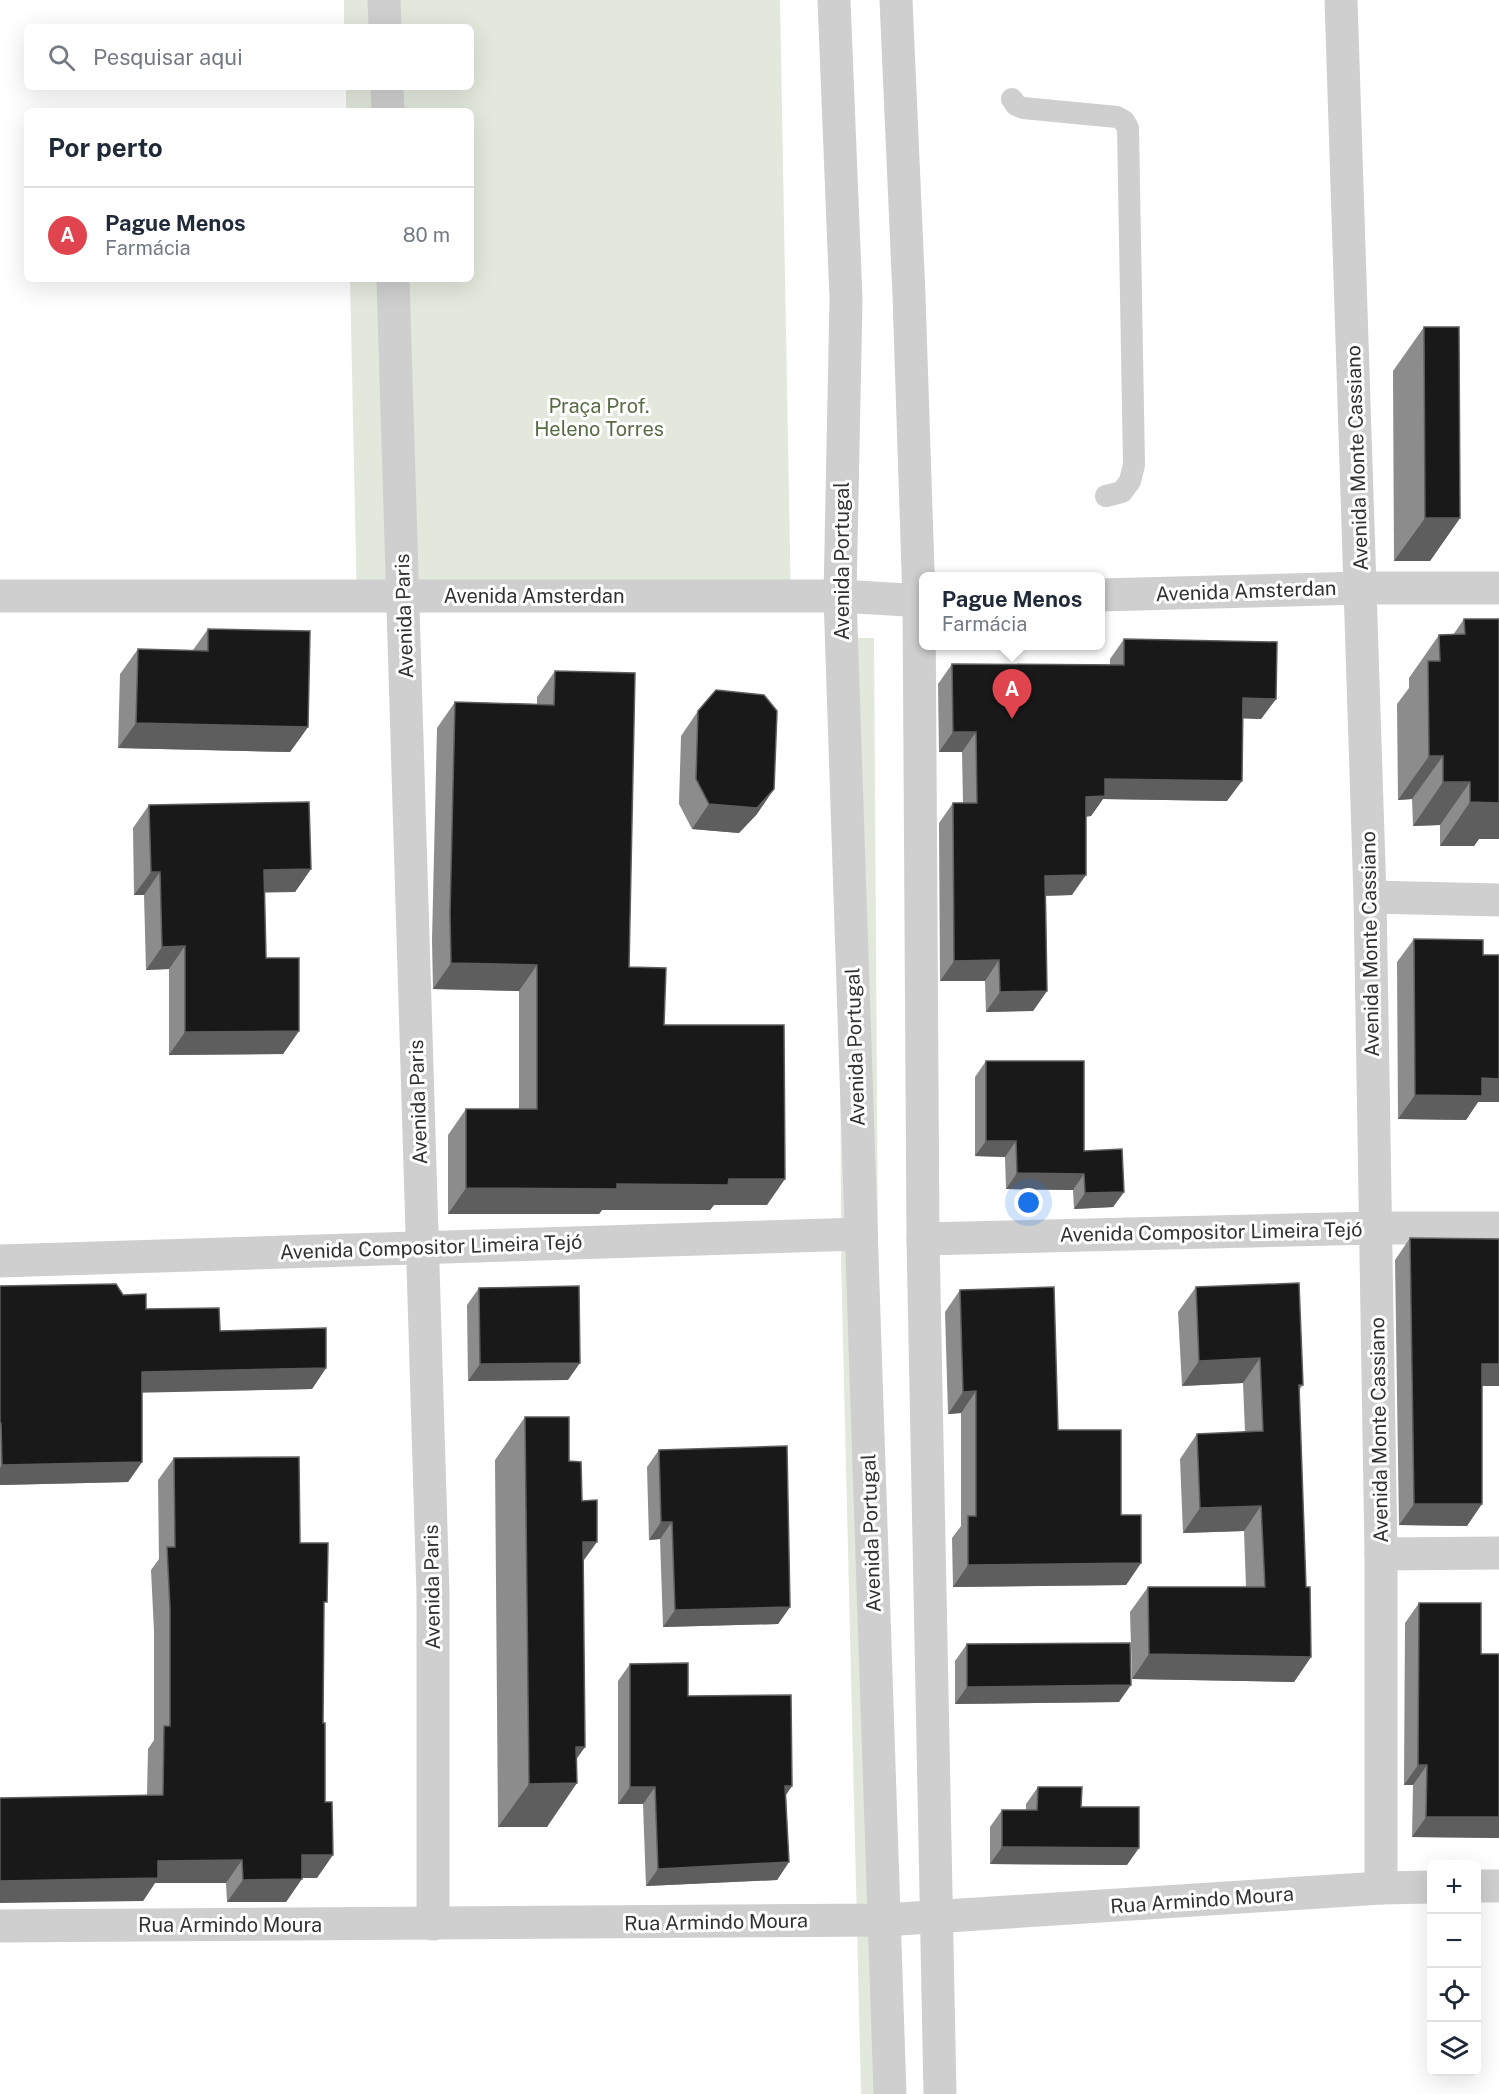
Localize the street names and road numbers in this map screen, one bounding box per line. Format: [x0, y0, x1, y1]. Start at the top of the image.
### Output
street label: Avenida Monte Cassiano [1341, 345, 1373, 571]
street label: Avenida Portugal [830, 482, 854, 640]
street label: Avenida Paris [390, 553, 418, 679]
street label: Avenida Amsterdan [1155, 576, 1337, 606]
street label: Avenida Amsterdan [444, 584, 624, 608]
street label: Avenida Monte Cassiano [1356, 831, 1384, 1057]
street label: Avenida Portugal [840, 967, 870, 1127]
street label: Avenida Paris [404, 1039, 432, 1165]
street label: Avenida Compositor Limeira Tejó [1059, 1217, 1363, 1247]
street label: Avenida Compositor Limeira Tejó [279, 1230, 583, 1264]
street label: Avenida Monte Cassiano [1365, 1317, 1393, 1543]
street label: Avenida Portugal [856, 1453, 886, 1613]
street label: Avenida Paris [419, 1524, 445, 1650]
street label: Rua Armindo Moura [1109, 1882, 1295, 1918]
street label: Rua Armindo Moura [624, 1908, 808, 1936]
street label: Rua Armindo Moura [138, 1913, 322, 1937]

